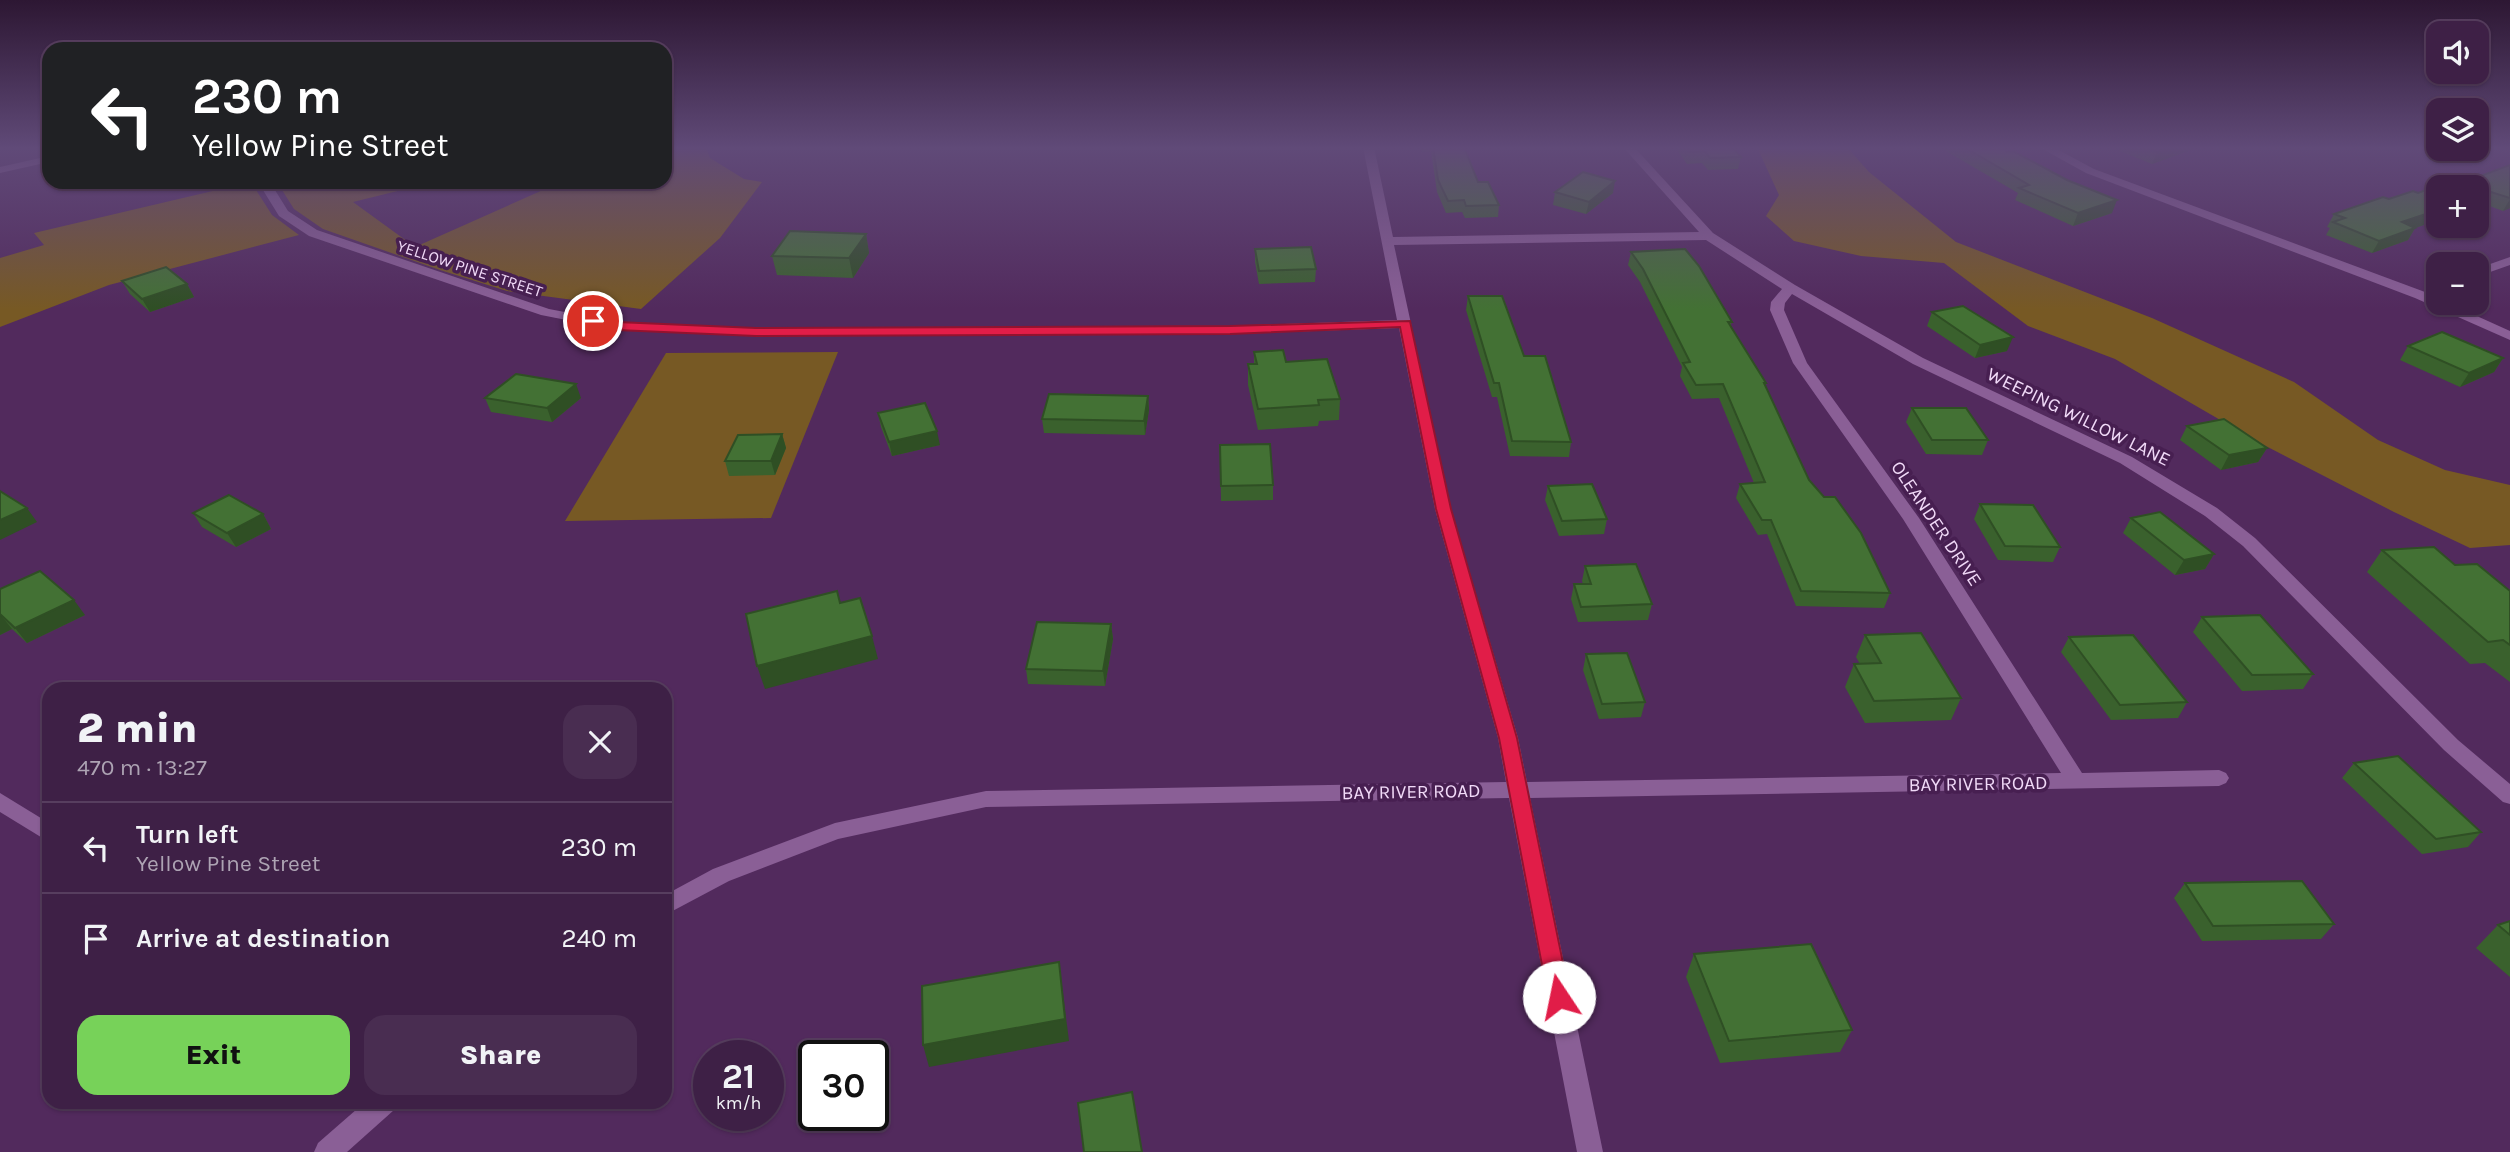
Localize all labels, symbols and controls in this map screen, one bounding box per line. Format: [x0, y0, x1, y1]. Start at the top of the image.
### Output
map controls [2426, 21, 2489, 315]
button: sound [2426, 21, 2489, 84]
text: 230 m [192, 68, 342, 125]
icon: left [77, 70, 168, 161]
button: layers [2426, 98, 2489, 161]
text: Yellow Pine Street [192, 127, 449, 164]
button: + [2426, 175, 2489, 238]
street label: YELLOW PINE STREET [395, 236, 545, 301]
button: − [2426, 252, 2489, 315]
pin [563, 291, 623, 351]
icon: arrive [574, 302, 612, 340]
street label: WEEPING WILLOW LANE [1983, 363, 2174, 471]
street label: OLEANDER DRIVE [1886, 457, 1986, 590]
text: 2 min [77, 703, 197, 753]
button: close [563, 705, 637, 779]
text: 470 m · 13:27 [77, 754, 207, 781]
street label: BAY RIVER ROAD [1908, 772, 2048, 796]
street label: BAY RIVER ROAD [1341, 780, 1481, 804]
text: Turn left [136, 819, 238, 850]
icon: left [77, 829, 115, 867]
text: 230 m [561, 832, 637, 863]
text: Yellow Pine Street [136, 850, 320, 877]
icon: arrive [77, 920, 115, 958]
text: Arrive at destination [136, 923, 390, 954]
text: 240 m [561, 923, 637, 954]
position arrow [1522, 960, 1596, 1034]
button: Exit [77, 1015, 350, 1095]
button: Share [364, 1015, 637, 1095]
speed limit sign: 30 [798, 1040, 889, 1131]
text: 21 [722, 1056, 755, 1097]
text: km/h [716, 1092, 761, 1114]

